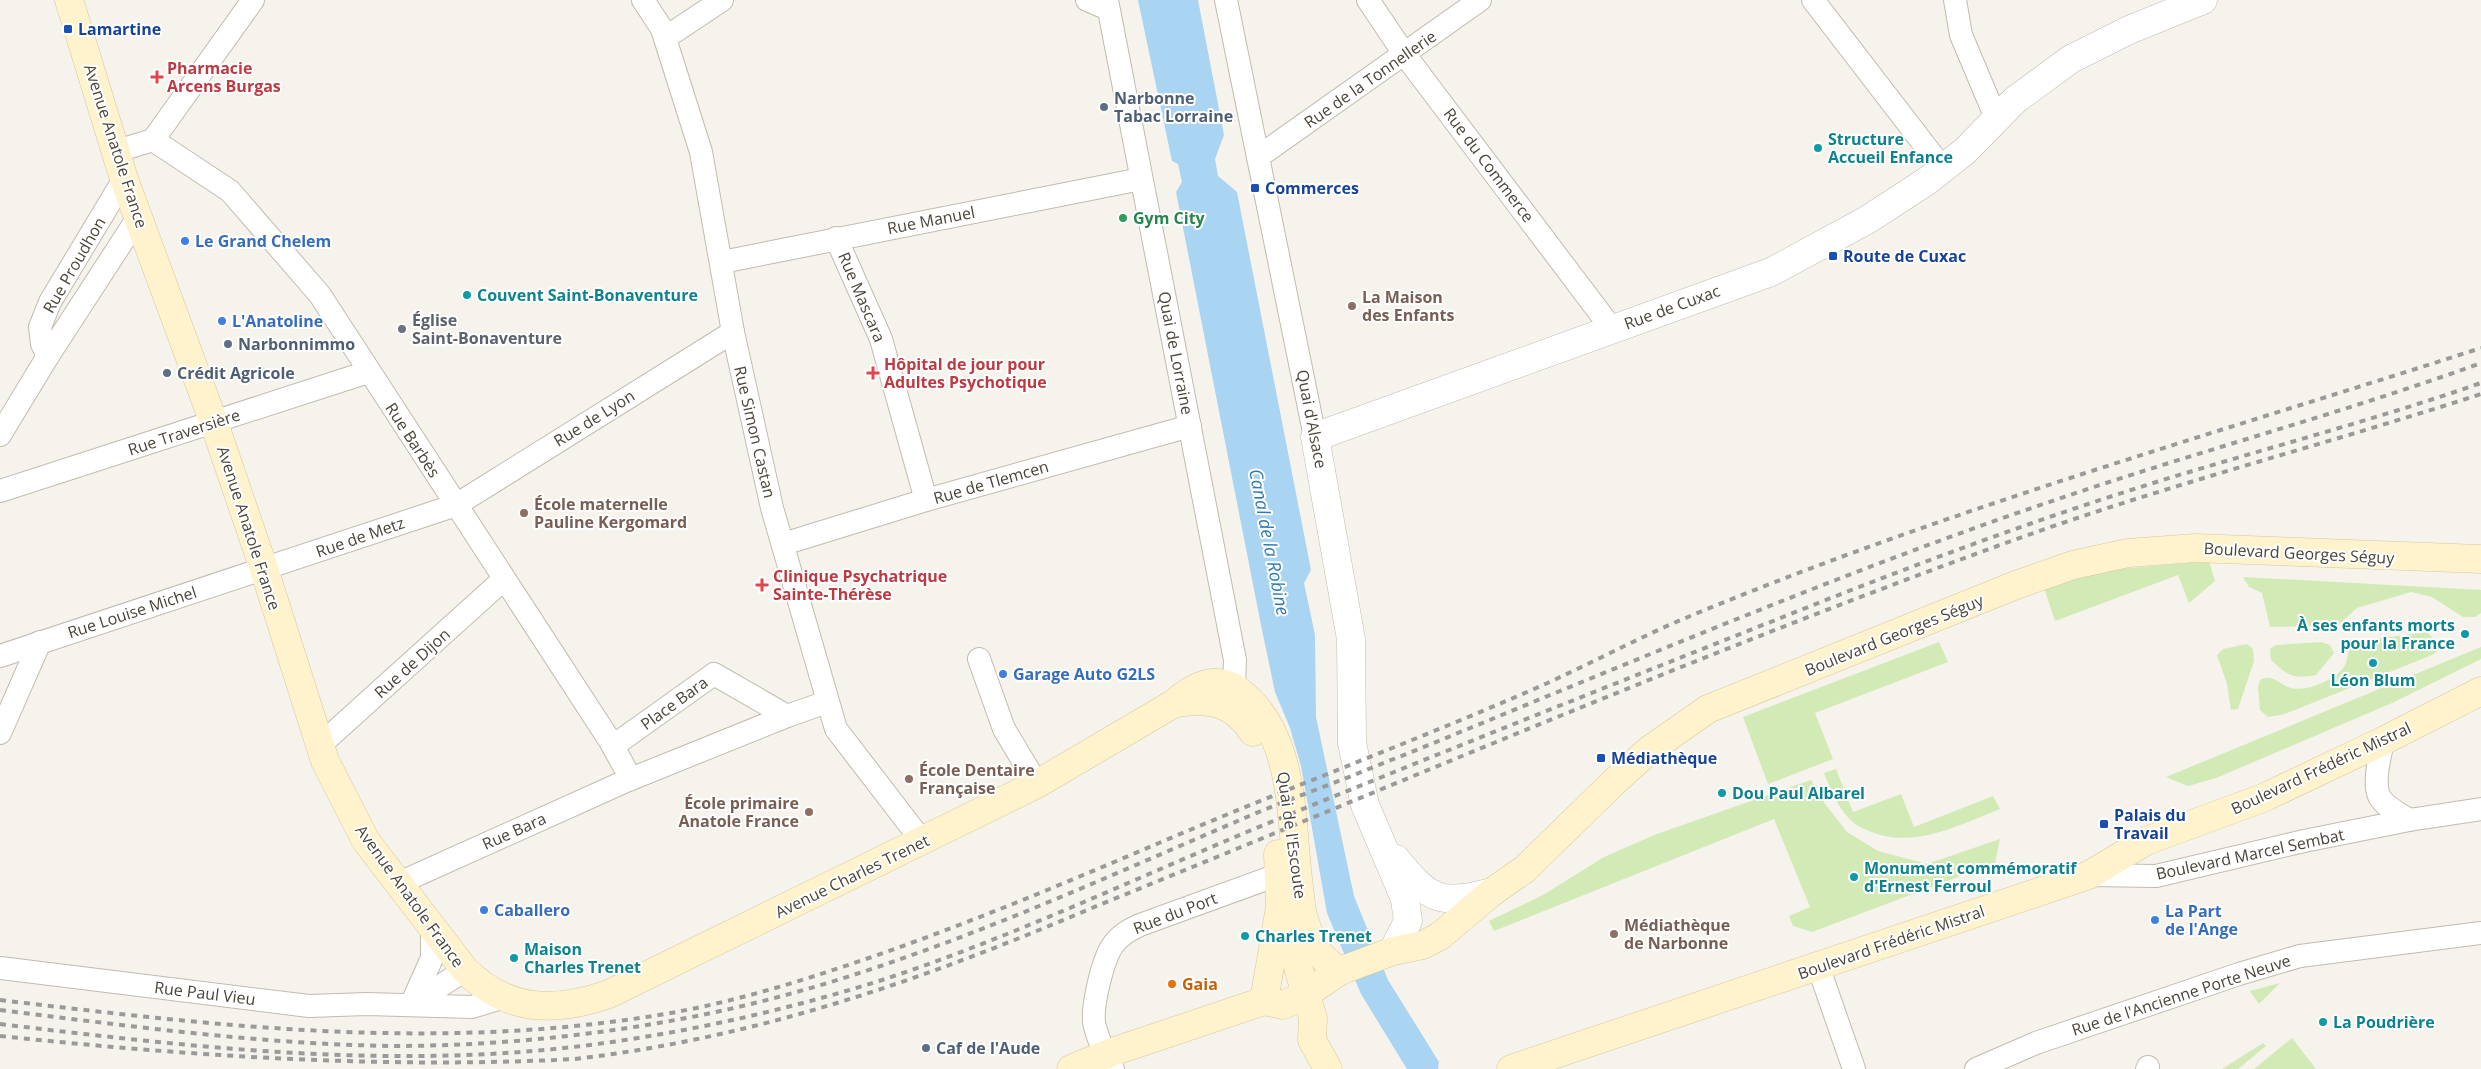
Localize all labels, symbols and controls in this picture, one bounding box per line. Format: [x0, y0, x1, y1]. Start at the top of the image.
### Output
place label: Lamartine [78, 18, 161, 40]
marker: Lamartine [62, 23, 74, 35]
street label: Rue de la Tonnellerie [1300, 25, 1440, 133]
place label: Pharmacie Arcens Burgas [167, 57, 281, 97]
street label: Avenue Anatole France [79, 61, 153, 231]
marker: Pharmacie Arcens Burgas [151, 71, 163, 83]
place label: Narbonne Tabac Lorraine [1114, 87, 1233, 127]
marker: Narbonne Tabac Lorraine [1098, 101, 1110, 113]
street label: Rue du Commerce [1439, 103, 1539, 227]
place label: Structure Accueil Enfance [1828, 128, 1953, 168]
marker: Structure Accueil Enfance [1812, 142, 1824, 154]
place label: Commerces [1265, 177, 1359, 199]
marker: Commerces [1249, 182, 1261, 194]
street label: Rue Manuel [885, 201, 977, 239]
place label: Gym City [1133, 207, 1206, 229]
marker: Gym City [1117, 212, 1129, 224]
street label: Rue Proudhon [38, 213, 110, 317]
place label: Le Grand Chelem [195, 230, 331, 252]
marker: Le Grand Chelem [179, 235, 191, 247]
place label: Route de Cuxac [1843, 245, 1966, 267]
street label: Rue Mascara [833, 249, 891, 345]
marker: Route de Cuxac [1827, 250, 1839, 262]
street label: Rue de Cuxac [1621, 279, 1723, 335]
place label: Couvent Saint-Bonaventure [477, 284, 698, 306]
place label: La Maison des Enfants [1362, 286, 1454, 326]
marker: Couvent Saint-Bonaventure [461, 289, 473, 301]
street label: Quai de Lorraine [1153, 290, 1199, 416]
marker: La Maison des Enfants [1346, 300, 1358, 312]
place label: Église Saint-Bonaventure [412, 309, 562, 349]
place label: L'Anatoline [232, 310, 323, 332]
marker: L'Anatoline [216, 315, 228, 327]
marker: Église Saint-Bonaventure [396, 323, 408, 335]
place label: Narbonnimmo [238, 333, 355, 355]
marker: Narbonnimmo [222, 338, 234, 350]
place label: Hôpital de jour pour Adultes Psychotique [884, 353, 1047, 393]
place label: Crédit Agricole [177, 362, 295, 384]
street label: Rue Simon Castan [729, 364, 781, 500]
marker: Hôpital de jour pour Adultes Psychotique [866, 366, 880, 380]
marker: Crédit Agricole [161, 367, 173, 379]
street label: Quai d'Alsace [1292, 368, 1332, 470]
street label: Rue de Lyon [549, 384, 639, 452]
street label: Rue Barbès [381, 398, 445, 482]
street label: Rue Traversière [125, 403, 243, 461]
street label: Avenue Anatole France [212, 443, 286, 613]
street label: Rue de Tlemcen [931, 455, 1051, 509]
water label: Canal de la Robine [1244, 467, 1296, 617]
place label: École maternelle Pauline Kergomard [534, 493, 687, 533]
marker: École maternelle Pauline Kergomard [518, 507, 530, 519]
street label: Rue de Metz [313, 512, 407, 562]
street label: Boulevard Georges Séguy [2203, 537, 2396, 569]
place label: Clinique Psychatrique Sainte-Thérèse [773, 565, 947, 605]
marker: Clinique Psychatrique Sainte-Thérèse [755, 578, 769, 592]
street label: Rue Louise Michel [65, 581, 199, 643]
street label: Boulevard Georges Séguy [1801, 589, 1987, 681]
place label: À ses enfants morts pour la France [2297, 614, 2455, 654]
street label: Rue de Dijon [369, 623, 455, 703]
marker: À ses enfants morts pour la France [2459, 628, 2471, 640]
marker: Léon Blum [2367, 657, 2379, 669]
place label: Garage Auto G2LS [1013, 663, 1155, 685]
marker: Garage Auto G2LS [997, 668, 1009, 680]
place label: Léon Blum [2331, 669, 2415, 691]
street label: Place Bara [636, 671, 712, 735]
street label: Boulevard Frédéric Mistral [2227, 717, 2415, 819]
place label: Médiathèque [1611, 747, 1717, 769]
marker: Médiathèque [1595, 752, 1607, 764]
place label: École Dentaire Française [919, 759, 1035, 799]
street label: Quai de l'Escoute [1272, 770, 1312, 900]
marker: École Dentaire Française [903, 773, 915, 785]
place label: Dou Paul Albarel [1732, 782, 1865, 804]
marker: Dou Paul Albarel [1716, 787, 1728, 799]
place label: École primaire Anatole France [679, 792, 799, 832]
place label: Palais du Travail [2114, 804, 2186, 844]
marker: École primaire Anatole France [803, 806, 815, 818]
street label: Rue Bara [479, 807, 549, 855]
marker: Palais du Travail [2098, 818, 2110, 830]
street label: Avenue Anatole France [351, 820, 469, 972]
street label: Boulevard Marcel Sembat [2154, 823, 2346, 885]
street label: Avenue Charles Trenet [771, 829, 933, 923]
place label: Monument commémoratif d'Ernest Ferroul [1864, 857, 2077, 897]
marker: Monument commémoratif d'Ernest Ferroul [1848, 871, 1860, 883]
street label: Rue du Port [1130, 887, 1220, 939]
place label: Caballero [494, 899, 570, 921]
street label: Boulevard Frédéric Mistral [1795, 900, 1987, 984]
place label: La Part de l'Ange [2165, 900, 2238, 940]
marker: Caballero [478, 904, 490, 916]
place label: Médiathèque de Narbonne [1624, 914, 1730, 954]
marker: La Part de l'Ange [2149, 914, 2161, 926]
place label: Charles Trenet [1255, 925, 1372, 947]
marker: Médiathèque de Narbonne [1608, 928, 1620, 940]
marker: Charles Trenet [1239, 930, 1251, 942]
place label: Maison Charles Trenet [524, 938, 641, 978]
street label: Rue de l'Ancienne Porte Neuve [2069, 949, 2293, 1041]
marker: Maison Charles Trenet [508, 952, 520, 964]
place label: Gaia [1182, 973, 1218, 995]
street label: Rue Paul Vieu [153, 976, 257, 1010]
marker: Gaia [1166, 978, 1178, 990]
place label: La Poudrière [2333, 1011, 2435, 1033]
marker: La Poudrière [2317, 1016, 2329, 1028]
place label: Caf de l'Aude [936, 1037, 1040, 1059]
marker: Caf de l'Aude [920, 1042, 932, 1054]

